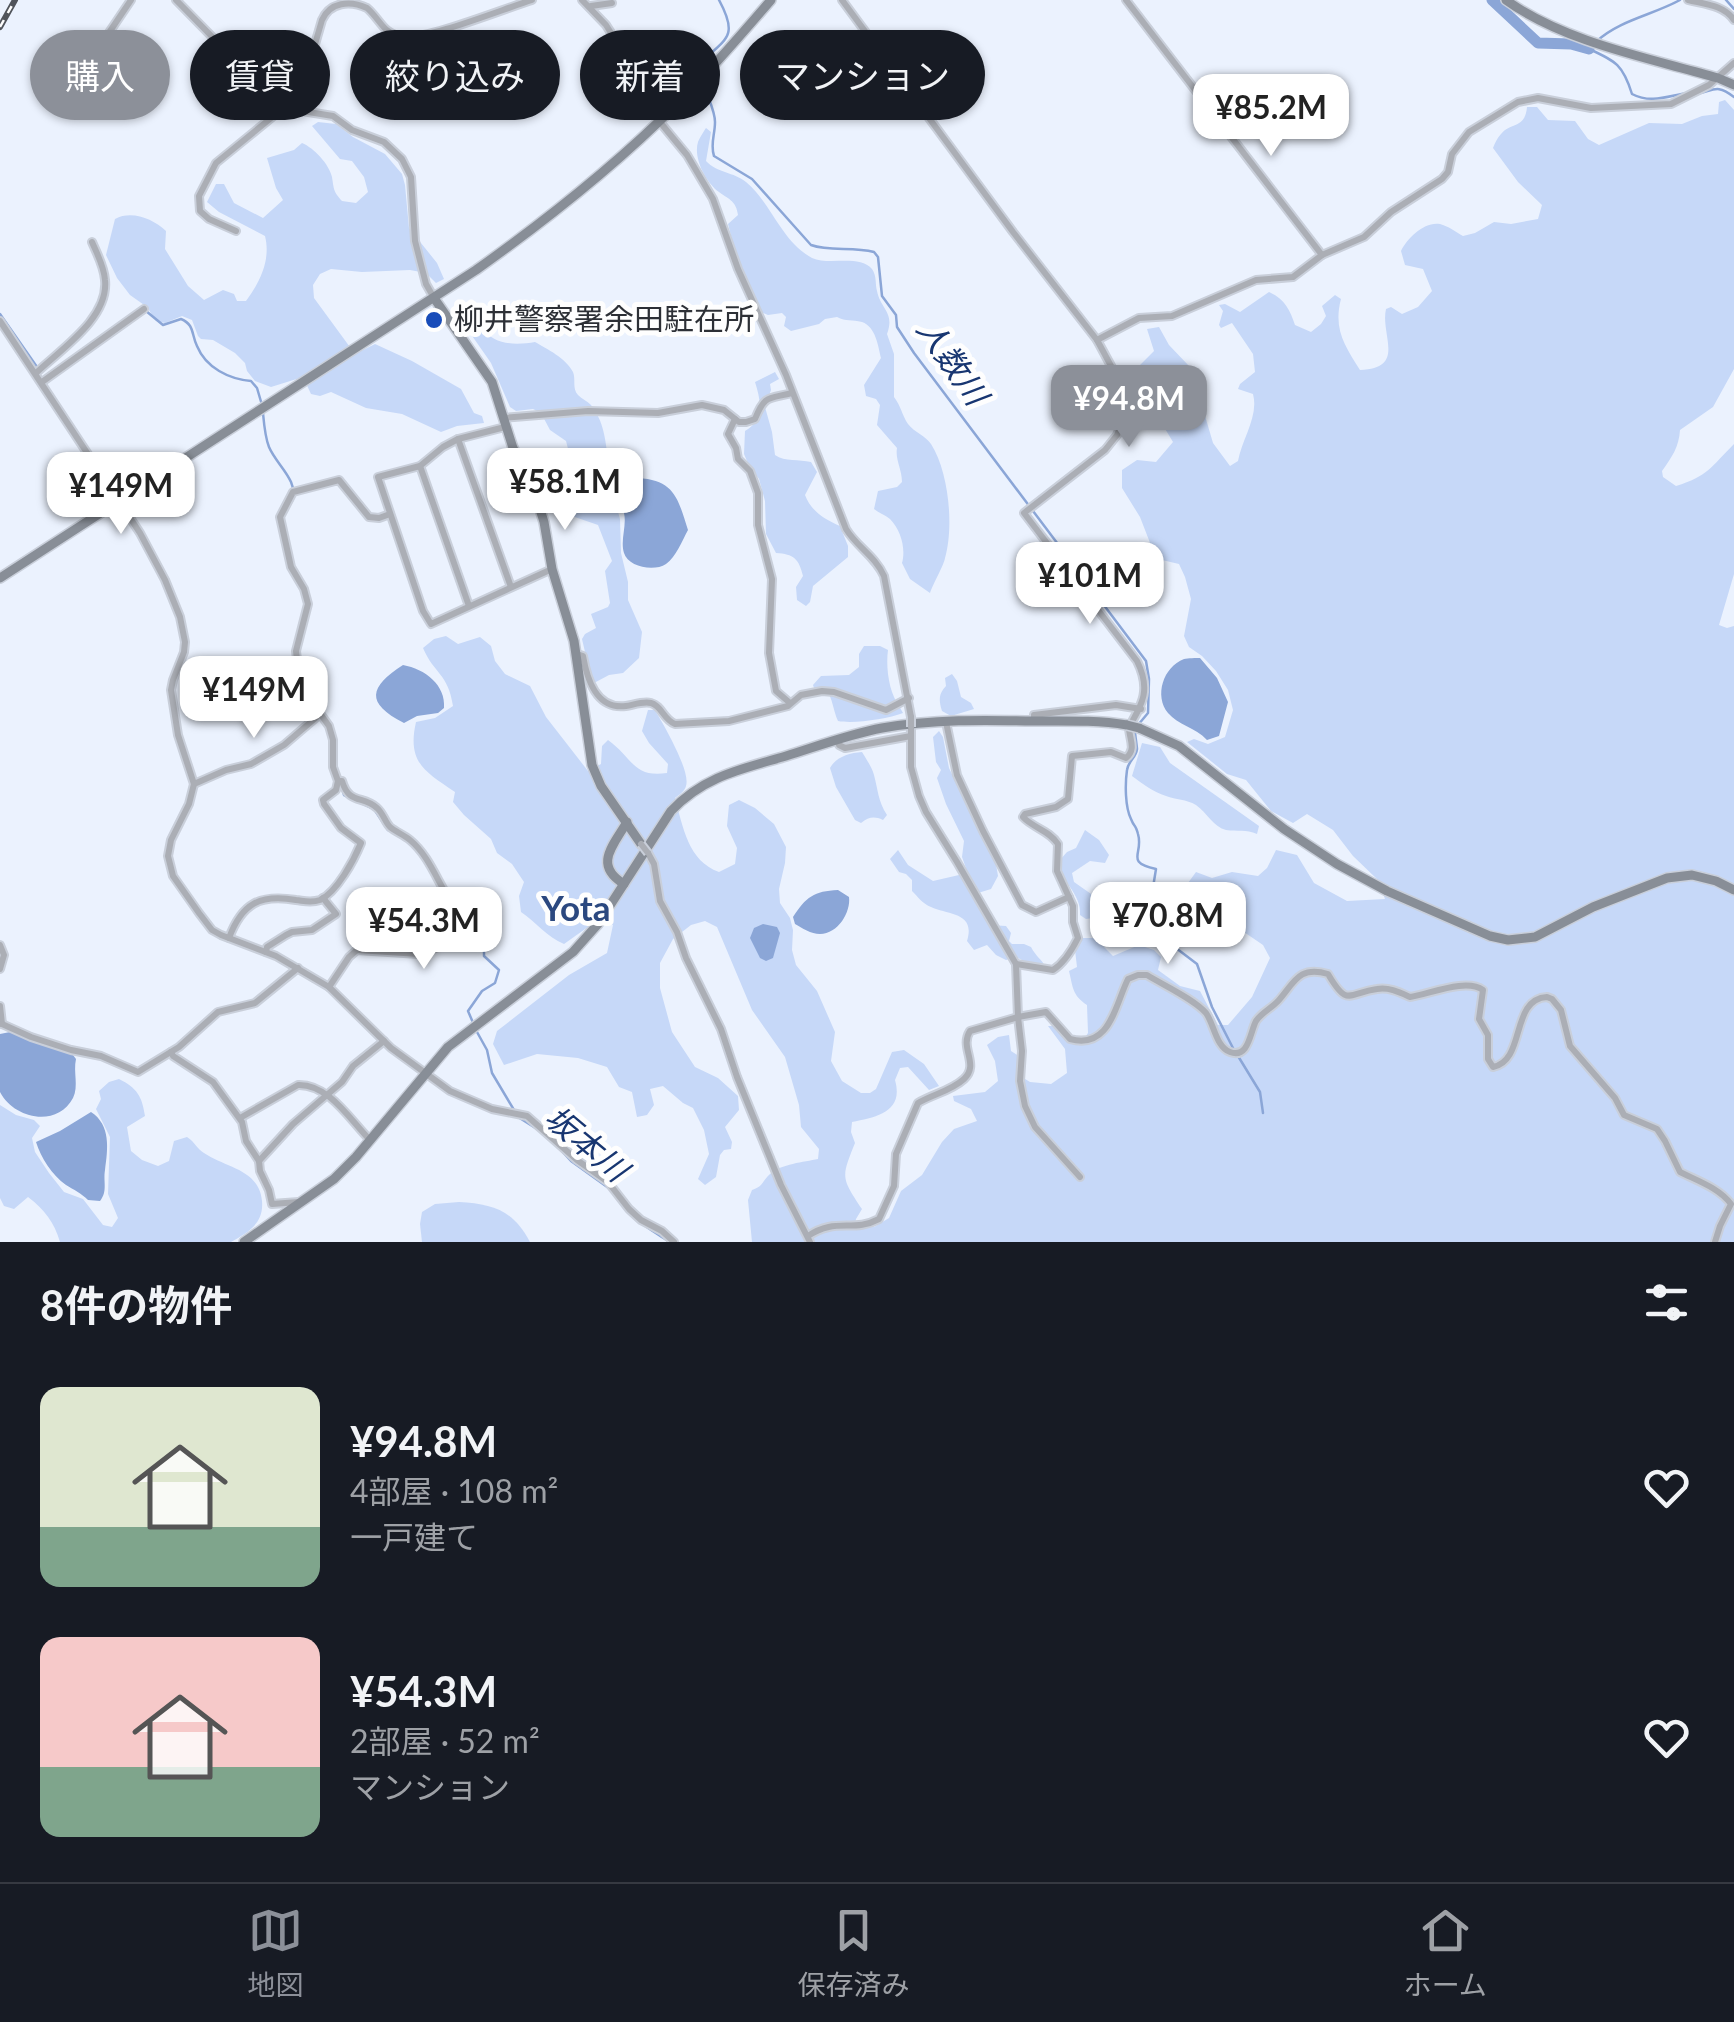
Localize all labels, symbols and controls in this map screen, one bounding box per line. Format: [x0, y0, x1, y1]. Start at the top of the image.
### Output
chip: 購入 [30, 30, 170, 120]
chip: 賃貸 [190, 30, 330, 120]
chip: 絞り込み [350, 30, 560, 120]
chip: 新着 [580, 30, 720, 120]
chip: マンション [740, 30, 985, 120]
pin: ¥85.2M [1190, 74, 1352, 159]
text: ¥85.2M [1215, 87, 1327, 126]
place label: 柳井警察署余田駐在所 [454, 300, 754, 336]
marker: 柳井警察署余田駐在所 [423, 309, 445, 331]
water label: 人数川 [910, 311, 998, 414]
pin: ¥94.8M [1048, 365, 1210, 450]
text: ¥94.8M [1073, 378, 1185, 417]
pin: ¥58.1M [484, 448, 646, 533]
pin: ¥149M [51, 452, 191, 537]
text: ¥58.1M [509, 461, 621, 500]
text: ¥149M [69, 465, 173, 504]
pin: ¥101M [1020, 542, 1160, 627]
text: ¥101M [1038, 555, 1142, 594]
pin: ¥149M [184, 656, 324, 741]
text: ¥149M [202, 669, 306, 708]
pin: ¥70.8M [1087, 882, 1249, 967]
district label: Yota [540, 886, 611, 928]
pin: ¥54.3M [343, 887, 505, 972]
text: ¥70.8M [1112, 895, 1224, 934]
text: ¥54.3M [368, 900, 480, 939]
water label: 坂本川 [538, 1097, 639, 1191]
icon: filters [1639, 1275, 1694, 1330]
text: 8件の物件 [40, 1280, 232, 1330]
text: ¥94.8M [350, 1416, 497, 1466]
icon: home [120, 1427, 240, 1547]
icon: heart [1639, 1460, 1694, 1515]
text: 4部屋 · 108 m² [350, 1471, 558, 1510]
text: 一戸建て [350, 1517, 478, 1556]
text: ¥54.3M [350, 1666, 497, 1716]
icon: home [120, 1677, 240, 1797]
icon: heart [1639, 1710, 1694, 1765]
text: 2部屋 · 52 m² [350, 1721, 540, 1760]
text: マンション [350, 1767, 510, 1806]
tab: 地図 [247, 1903, 303, 2003]
tab: 保存済み [797, 1903, 909, 2003]
tab: ホーム [1404, 1903, 1487, 2003]

